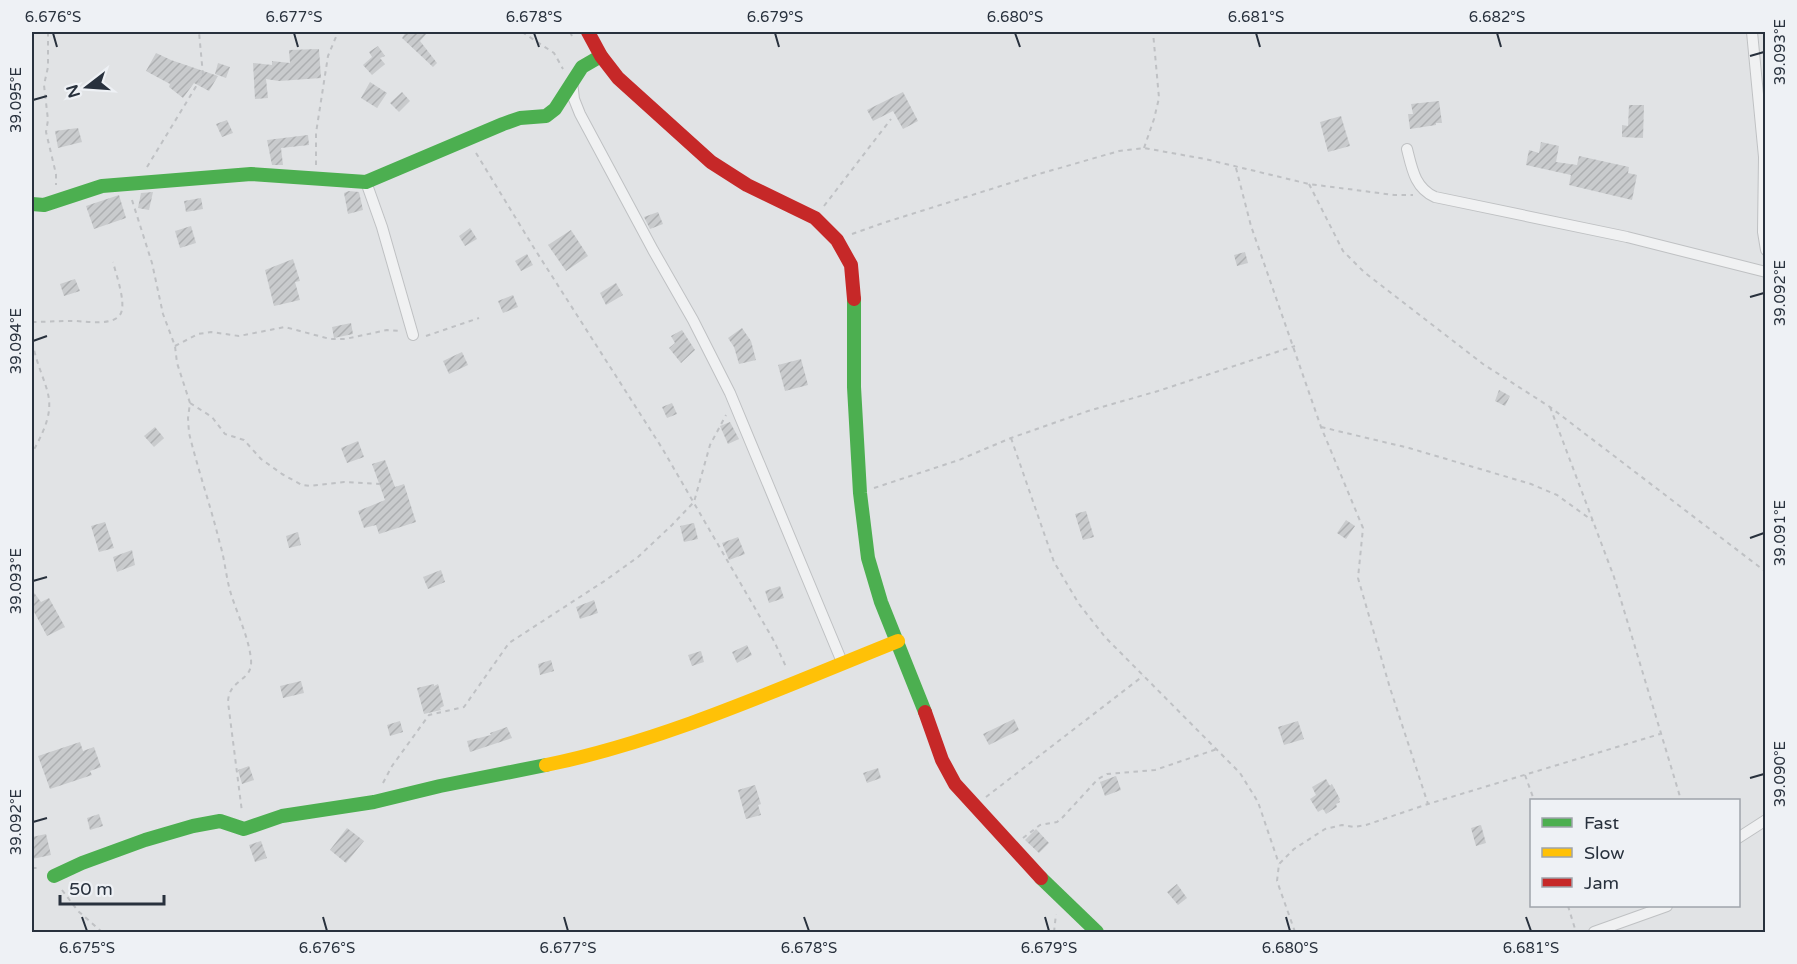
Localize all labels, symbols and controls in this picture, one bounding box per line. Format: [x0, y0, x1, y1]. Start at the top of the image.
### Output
text: 6.676°S [25, 8, 81, 26]
text: 6.677°S [266, 8, 322, 26]
text: 6.678°S [506, 8, 562, 26]
text: 6.679°S [747, 8, 803, 26]
text: 6.680°S [987, 8, 1043, 26]
text: 6.681°S [1228, 8, 1284, 26]
text: 6.682°S [1469, 8, 1525, 26]
text: 39.093°E [1771, 19, 1789, 85]
north arrow [57, 57, 117, 117]
text: 39.095°E [7, 67, 25, 133]
text: N [62, 82, 85, 100]
text: 39.092°E [1771, 260, 1789, 326]
text: 39.094°E [7, 308, 25, 374]
text: 39.091°E [1771, 500, 1789, 566]
text: 39.093°E [7, 548, 25, 614]
text: 39.090°E [1771, 741, 1789, 807]
text: 39.092°E [7, 789, 25, 855]
legend [1530, 799, 1740, 907]
text: Fast [1584, 812, 1619, 834]
text: Slow [1584, 842, 1625, 864]
scale bar [60, 868, 164, 906]
text: Jam [1584, 872, 1619, 894]
text: 50 m [69, 878, 113, 900]
text: 6.675°S [59, 939, 115, 957]
text: 6.676°S [299, 939, 355, 957]
text: 6.677°S [540, 939, 596, 957]
text: 6.678°S [781, 939, 837, 957]
text: 6.679°S [1021, 939, 1077, 957]
text: 6.680°S [1262, 939, 1318, 957]
text: 6.681°S [1503, 939, 1559, 957]

